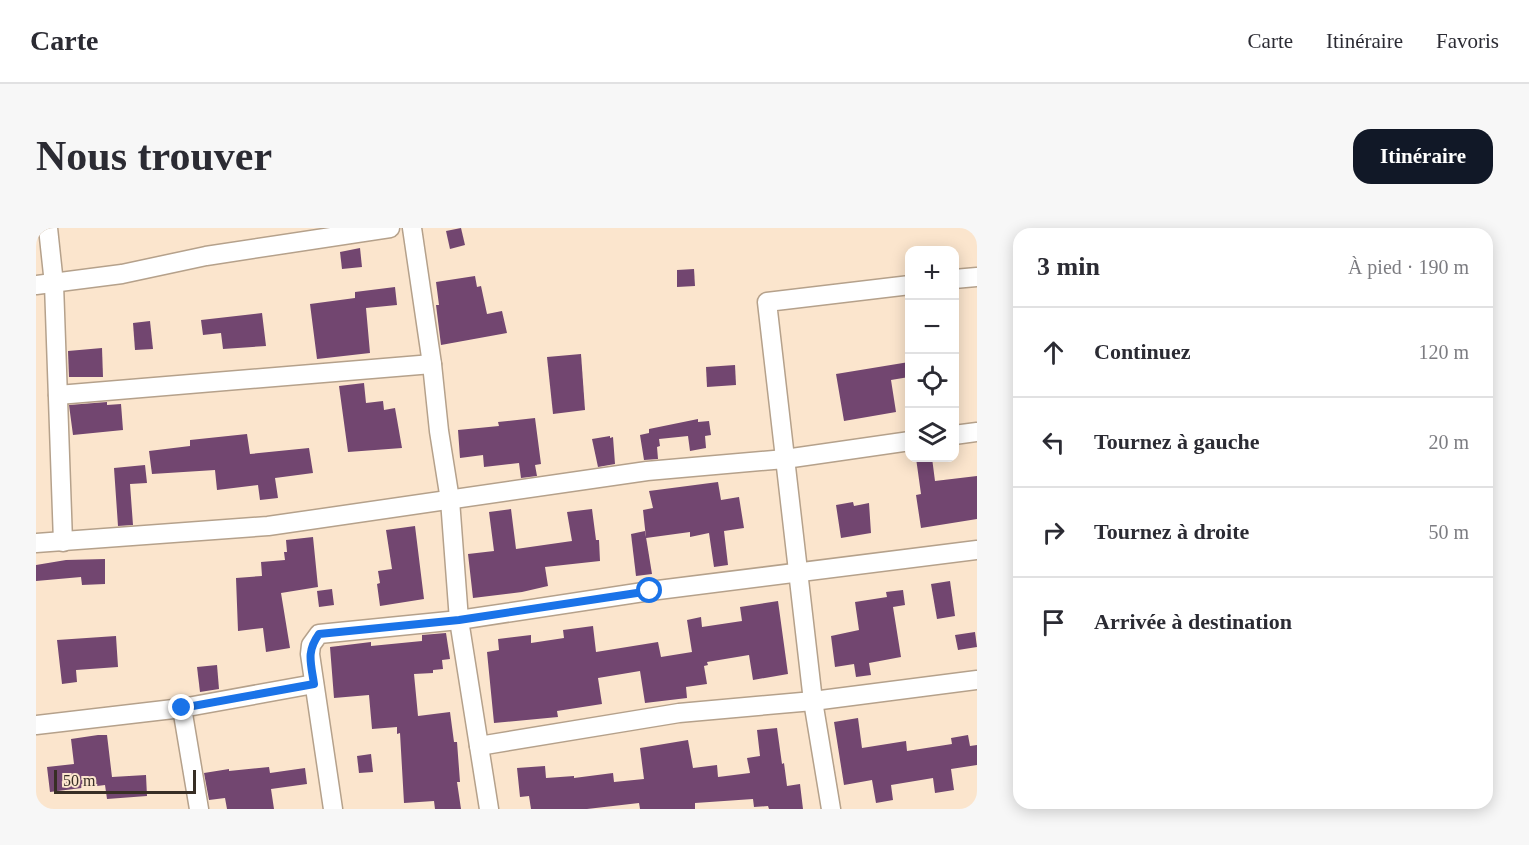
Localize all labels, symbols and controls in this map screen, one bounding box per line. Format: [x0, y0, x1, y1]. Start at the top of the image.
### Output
text: Carte [30, 25, 98, 56]
text: Carte [1248, 29, 1293, 53]
text: Itinéraire [1326, 29, 1403, 53]
text: Favoris [1436, 29, 1499, 53]
button: Itinéraire [1353, 129, 1493, 184]
text: Nous trouver [36, 133, 272, 179]
map controls [905, 246, 959, 462]
button: + [905, 246, 959, 300]
text: 3 min [1037, 252, 1100, 281]
text: À pied · 190 m [1348, 256, 1469, 278]
button: − [905, 300, 959, 354]
icon: ahead [1037, 336, 1070, 369]
text: Continuez [1094, 339, 1191, 364]
text: 120 m [1418, 341, 1469, 363]
button: locate [905, 354, 959, 408]
button: layers [905, 408, 959, 462]
icon: left [1037, 426, 1070, 459]
text: Tournez à gauche [1094, 429, 1259, 454]
text: 20 m [1428, 431, 1469, 453]
icon: right [1037, 516, 1070, 549]
text: Tournez à droite [1094, 519, 1249, 544]
text: 50 m [1428, 521, 1469, 543]
route start [636, 577, 662, 603]
icon: arrive [1037, 606, 1070, 639]
text: Arrivée à destination [1094, 609, 1292, 634]
route end [168, 694, 194, 720]
scale bar [54, 767, 196, 794]
text: 50 m [63, 772, 95, 789]

